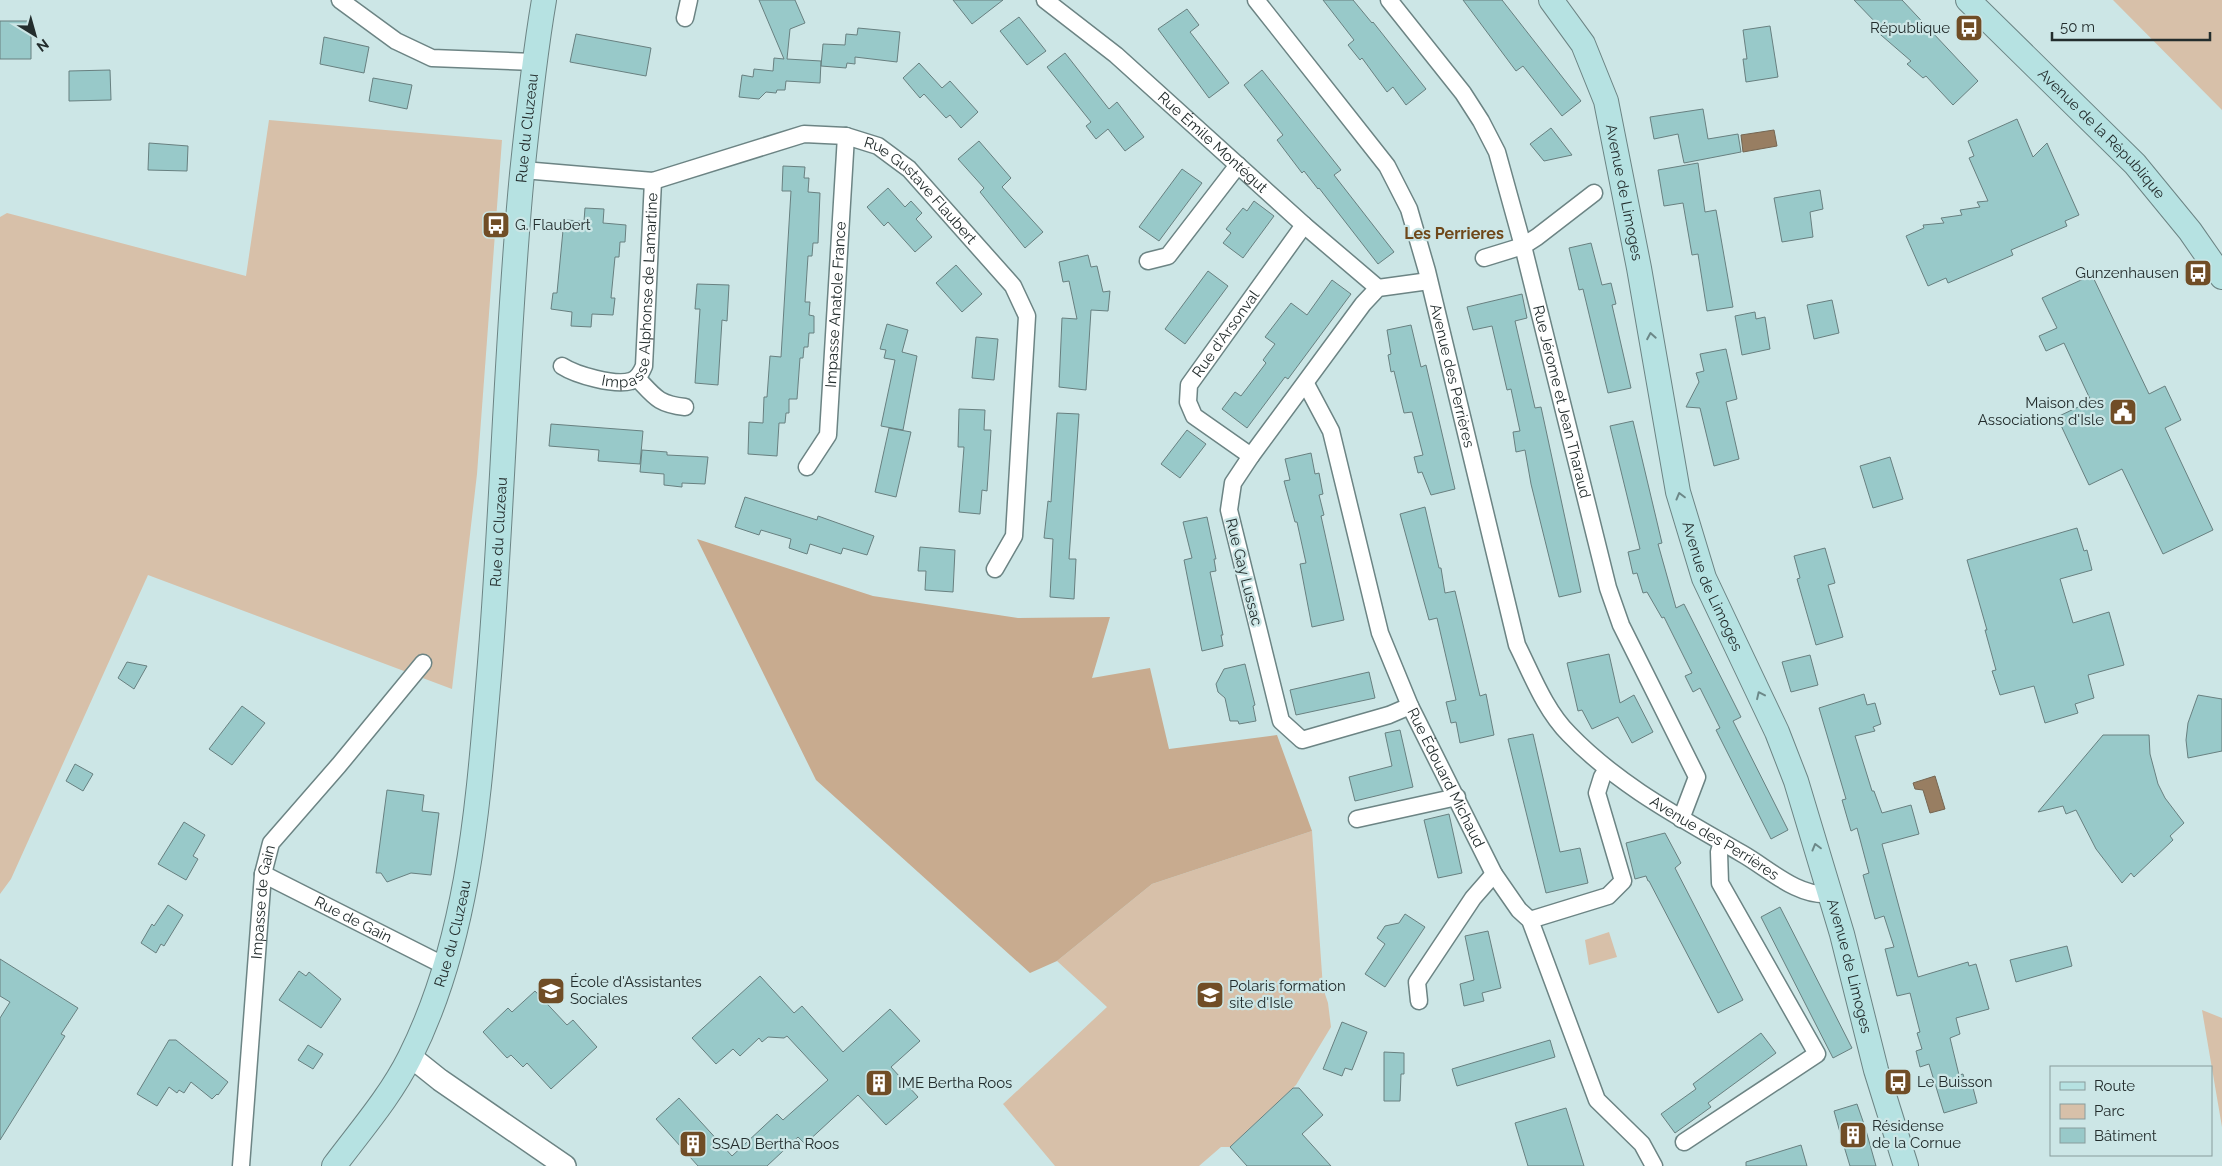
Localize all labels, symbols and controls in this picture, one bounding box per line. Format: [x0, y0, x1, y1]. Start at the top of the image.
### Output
north arrow [10, 10, 60, 60]
scale bar [2052, 10, 2210, 42]
bus stop icon: République [1954, 13, 1984, 43]
text: 50 m [2060, 18, 2095, 36]
place label: République [1870, 19, 1950, 37]
text: N [34, 36, 52, 55]
street label: Avenue de la République [2034, 65, 2169, 203]
street label: Rue du Cluzeau [512, 72, 542, 183]
street label: Rue Émile Montégut [1154, 88, 1271, 197]
street label: Avenue de Limoges [1602, 123, 1646, 262]
street label: Rue Gustave Flaubert [862, 133, 980, 248]
street label: Impasse Alphonse de Lamartine [600, 192, 661, 391]
bus stop icon: G. Flaubert [481, 210, 511, 240]
place label: G. Flaubert [515, 216, 591, 234]
street label: Impasse Anatole France [822, 221, 850, 388]
district label: Les Perrieres [1404, 224, 1504, 243]
bus stop icon: Gunzenhausen [2183, 258, 2213, 288]
place label: Gunzenhausen [2075, 264, 2179, 282]
street label: Rue d'Arsonval [1189, 286, 1264, 381]
street label: Avenue des Perrières [1426, 302, 1478, 449]
street label: Rue Jérome et Jean Tharaud [1529, 303, 1594, 500]
one-way arrow [1646, 332, 1656, 341]
place label: Maison des Associations d'Isle [1978, 394, 2104, 429]
public building icon: Maison des Associations d'Isle [2108, 397, 2138, 427]
street label: Rue du Cluzeau [487, 477, 511, 587]
one-way arrow [1675, 492, 1686, 501]
street label: Rue Gay Lussac [1222, 516, 1266, 628]
street label: Avenue de Limoges [1678, 519, 1746, 654]
one-way arrow [1755, 691, 1766, 700]
street label: Rue Édouard Michaud [1403, 705, 1488, 850]
street label: Avenue des Perrières [1647, 792, 1782, 884]
street label: Impasse de Gain [248, 843, 279, 960]
one-way arrow [1812, 844, 1822, 852]
street label: Rue du Cluzeau [430, 879, 475, 990]
street label: Rue de Gain [312, 893, 395, 947]
street label: Avenue de Limoges [1823, 897, 1876, 1035]
place label: École d'Assistantes Sociales [570, 973, 702, 1008]
school or university icon: École d'Assistantes Sociales [536, 976, 566, 1006]
place label: Polaris formation site d'Isle [1229, 977, 1346, 1012]
school or university icon: Polaris formation site d'Isle [1195, 980, 1225, 1010]
legend [2050, 1066, 2212, 1156]
bus stop icon: Le Buisson [1883, 1067, 1913, 1097]
building icon: IME Bertha Roos [864, 1068, 894, 1098]
place label: Le Buisson [1917, 1073, 1993, 1091]
place label: IME Bertha Roos [898, 1074, 1012, 1092]
text: Route [2094, 1077, 2135, 1095]
text: Parc [2094, 1102, 2125, 1120]
place label: Résidense de la Cornue [1872, 1117, 1961, 1152]
building icon: Résidense de la Cornue [1838, 1120, 1868, 1150]
text: Bâtiment [2094, 1127, 2157, 1145]
building icon: SSAD Bertha Roos [678, 1129, 708, 1159]
place label: SSAD Bertha Roos [712, 1135, 839, 1153]

